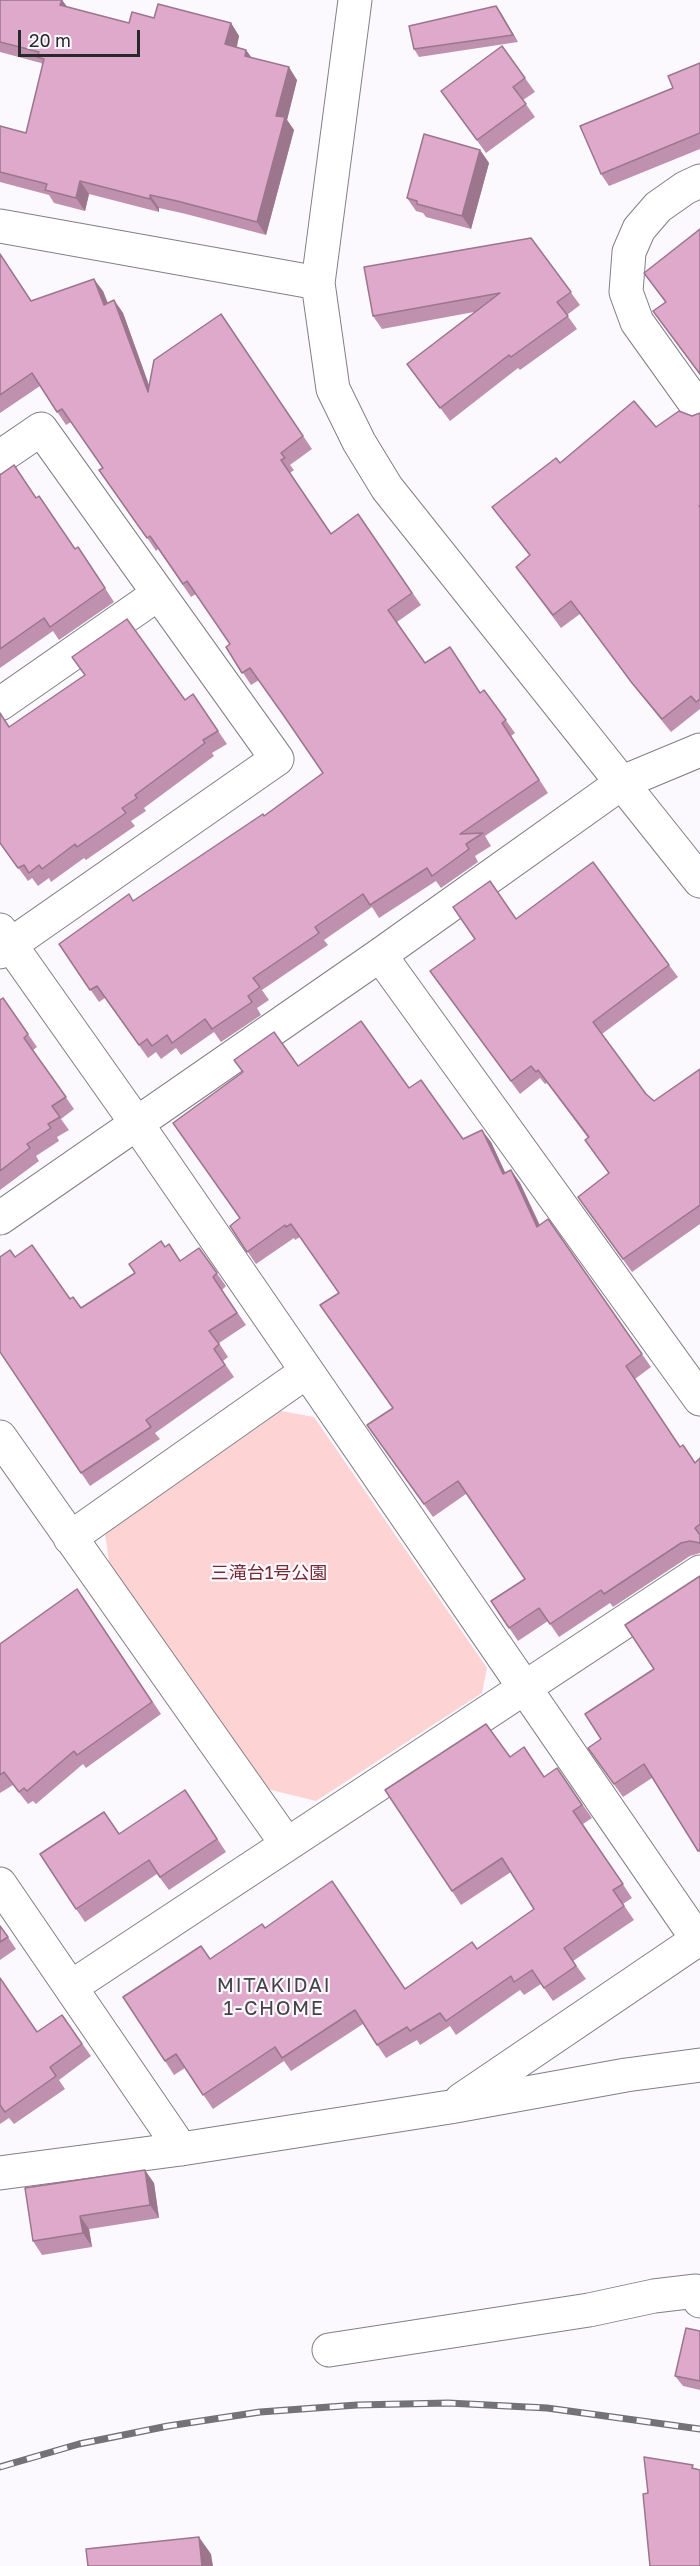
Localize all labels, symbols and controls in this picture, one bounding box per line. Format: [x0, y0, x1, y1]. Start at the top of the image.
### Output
scale bar [21, 18, 142, 56]
text: 20 m [29, 29, 71, 51]
park label: 三滝台1号公園 [211, 1562, 327, 1584]
district label: MITAKIDAI 1-CHOME [217, 1974, 331, 2021]

